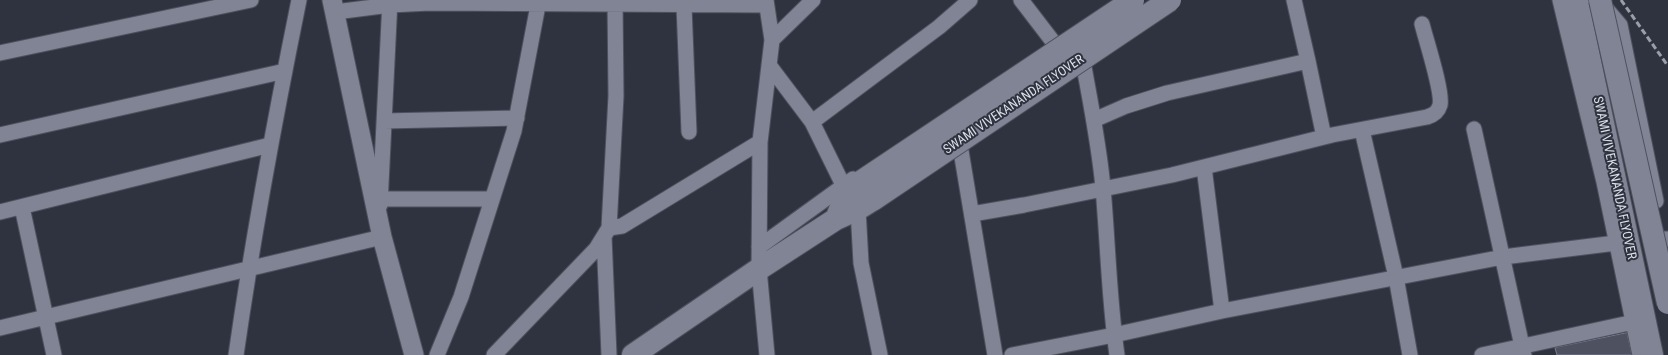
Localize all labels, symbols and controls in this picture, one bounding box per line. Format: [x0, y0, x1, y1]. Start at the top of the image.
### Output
street label: SWAMI VIVEKANANDA FLYOVER [941, 52, 1087, 158]
street label: SWAMI VIVEKANANDA FLYOVER [1589, 95, 1639, 261]

